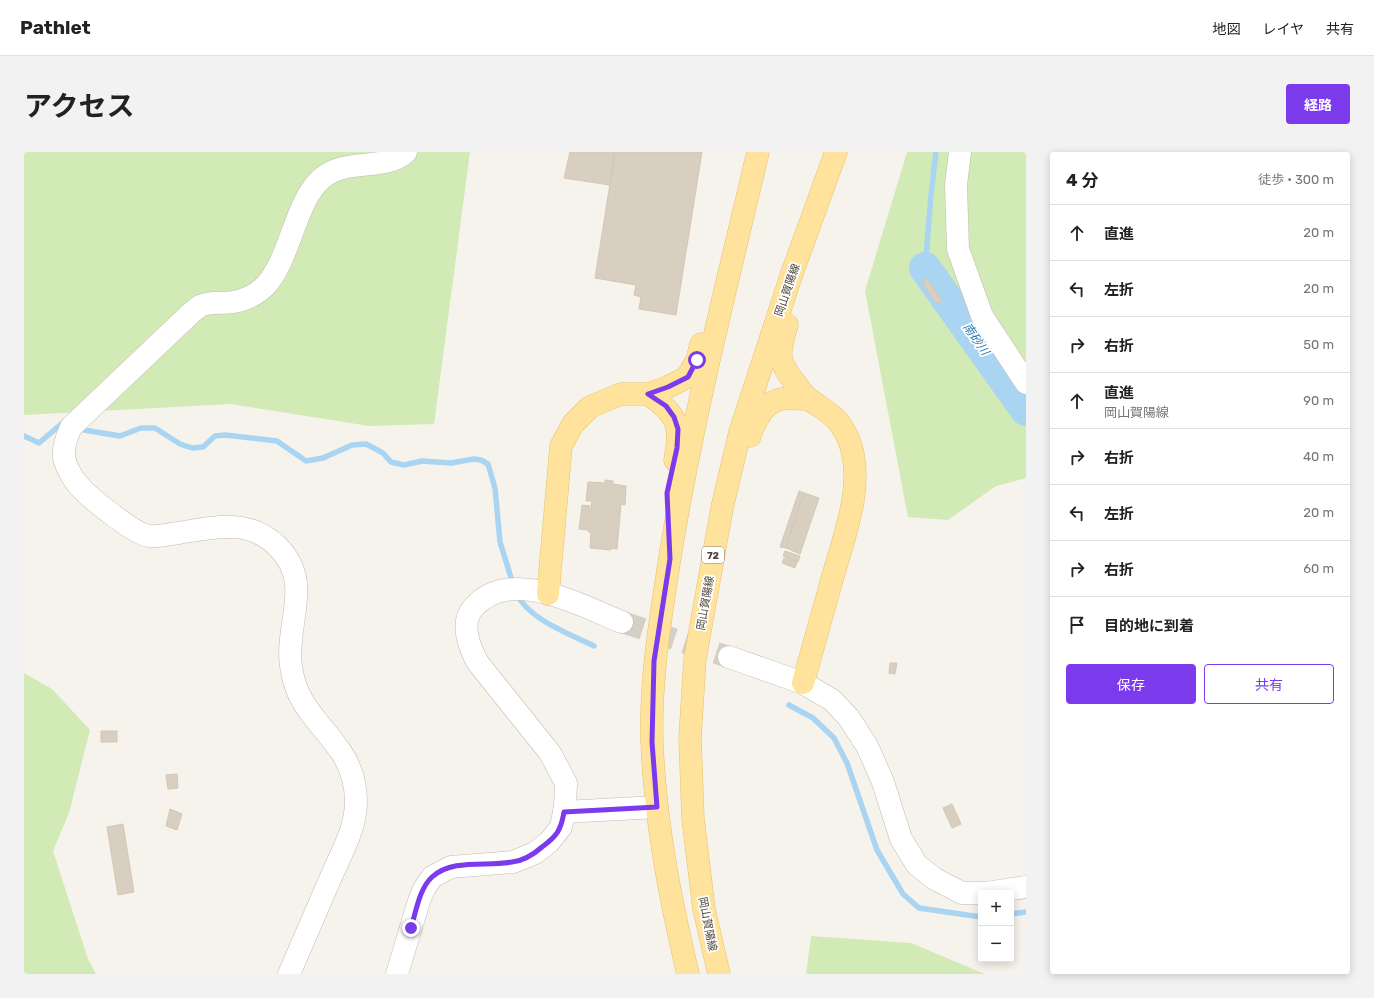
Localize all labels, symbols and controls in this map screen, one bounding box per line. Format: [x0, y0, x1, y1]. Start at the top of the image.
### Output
text: Pathlet [20, 16, 91, 39]
text: 地図 [1212, 21, 1240, 38]
text: レイヤ [1262, 21, 1304, 38]
text: 共有 [1326, 21, 1354, 38]
button: 経路 [1286, 84, 1350, 124]
text: アクセス [24, 90, 135, 123]
text: 4 分 [1066, 170, 1098, 190]
text: 徒歩 · 300 m [1258, 172, 1334, 187]
icon: ahead [1066, 222, 1088, 244]
text: 直進 [1104, 225, 1134, 243]
text: 20 m [1303, 225, 1334, 240]
street label: 岡山賀陽線 [772, 262, 803, 318]
icon: left [1066, 278, 1088, 300]
text: 左折 [1104, 281, 1134, 299]
text: 20 m [1303, 281, 1334, 296]
water label: 南砂川 [960, 320, 993, 359]
icon: right [1066, 334, 1088, 356]
text: 右折 [1104, 337, 1134, 355]
text: 50 m [1303, 337, 1334, 352]
route start [688, 351, 706, 369]
text: 直進 [1104, 384, 1134, 402]
icon: ahead [1066, 390, 1088, 412]
text: 90 m [1303, 393, 1334, 408]
text: 岡山賀陽線 [1104, 405, 1169, 420]
icon: right [1066, 446, 1088, 468]
text: 右折 [1104, 449, 1134, 467]
text: 40 m [1303, 449, 1334, 464]
icon: left [1066, 502, 1088, 524]
text: 左折 [1104, 505, 1134, 523]
text: 20 m [1303, 505, 1334, 520]
road number: 72 [702, 547, 724, 563]
icon: right [1066, 558, 1088, 580]
text: 右折 [1104, 561, 1134, 579]
text: 60 m [1303, 561, 1334, 576]
street label: 岡山賀陽線 [694, 575, 717, 631]
icon: arrive [1066, 614, 1088, 636]
text: 目的地に到着 [1104, 617, 1194, 635]
button: 保存 [1066, 664, 1196, 704]
button: 共有 [1204, 664, 1334, 704]
map controls [978, 890, 1014, 962]
button: + [978, 890, 1014, 926]
street label: 岡山賀陽線 [696, 896, 719, 952]
route end [402, 919, 420, 937]
button: − [978, 926, 1014, 962]

